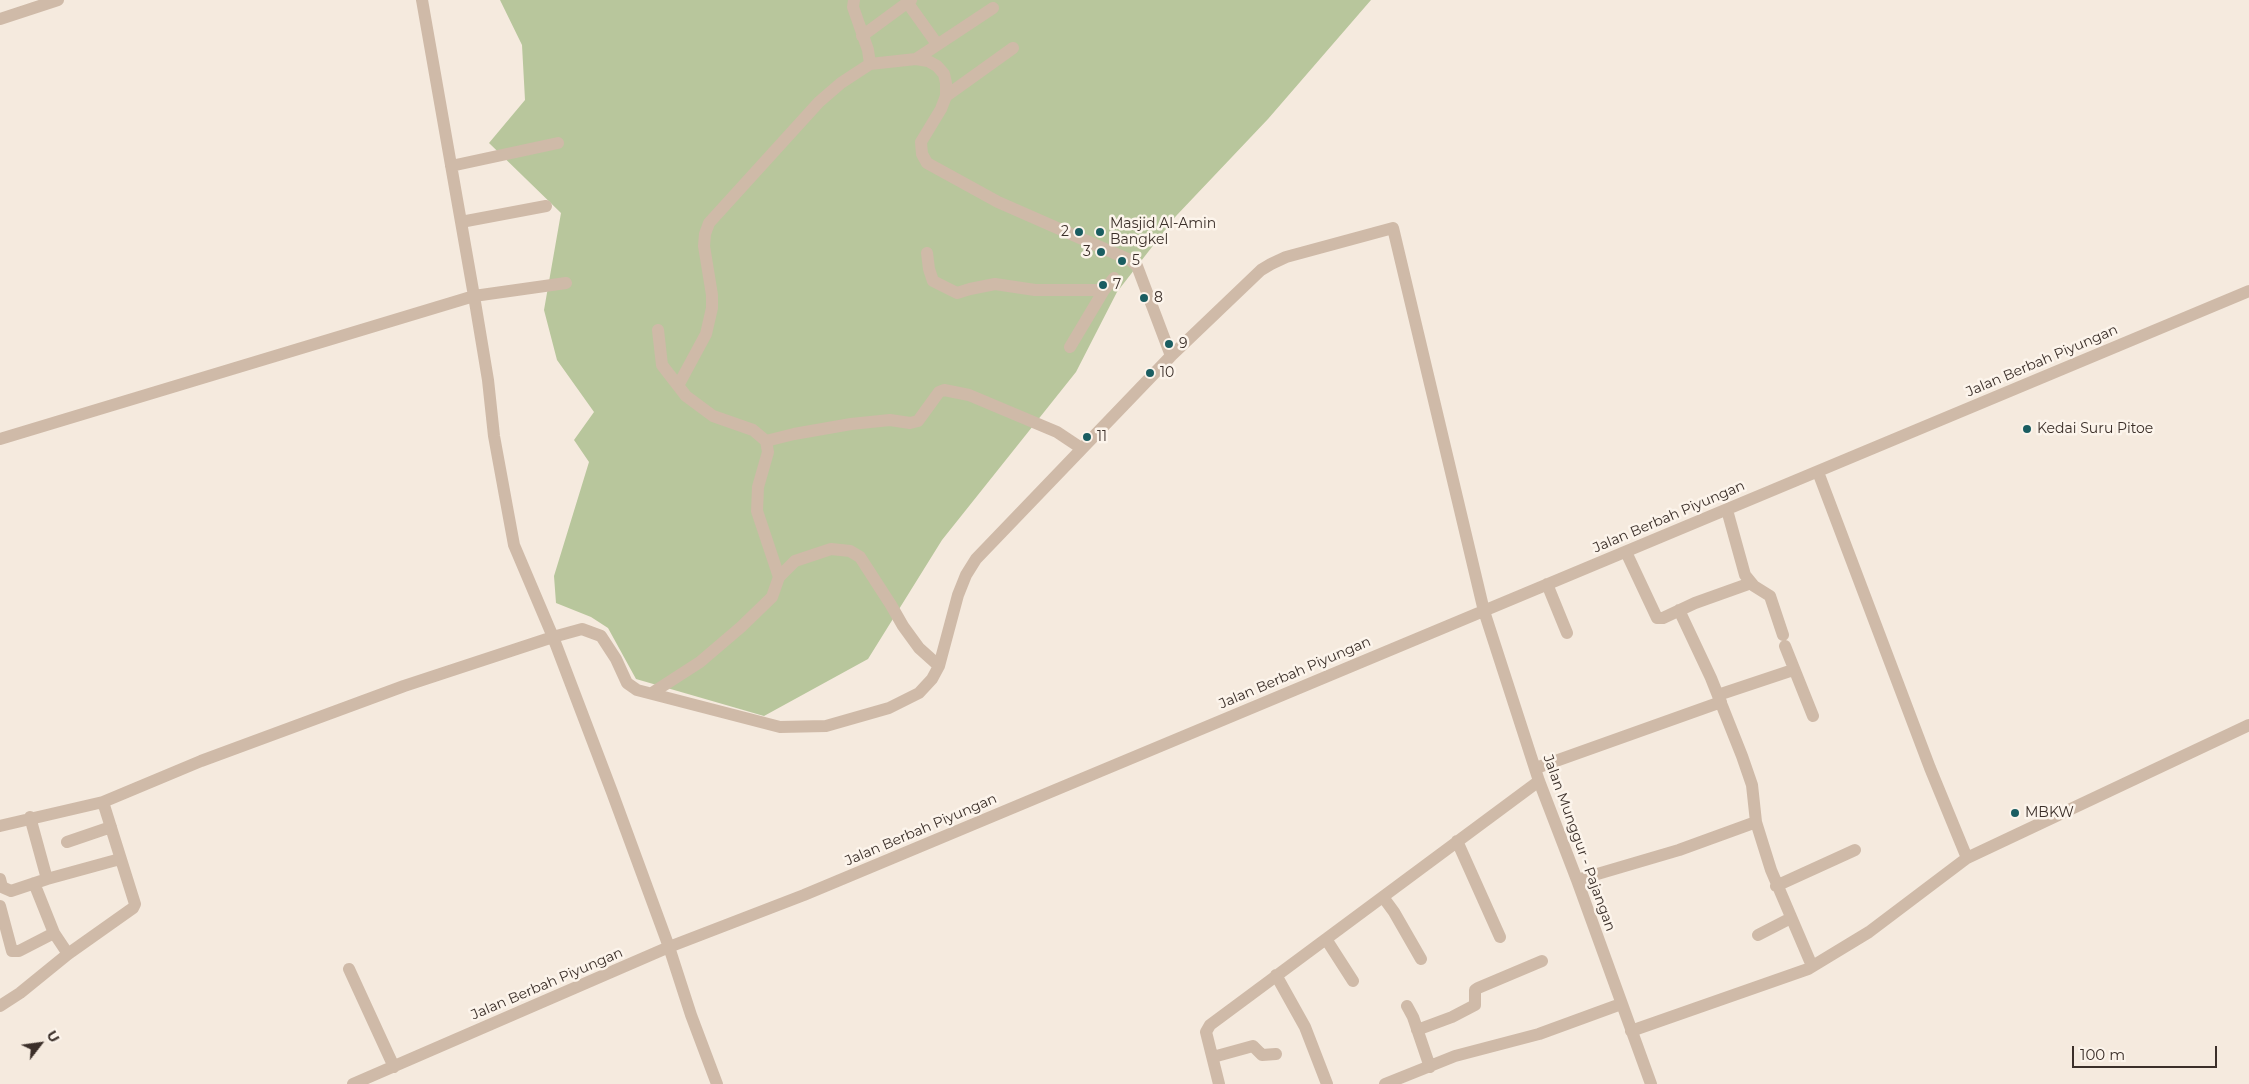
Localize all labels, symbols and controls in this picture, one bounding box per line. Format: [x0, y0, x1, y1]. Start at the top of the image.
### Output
place label: Masjid Al-Amin Bangkel [1110, 216, 1216, 248]
place label: 2 [1061, 224, 1069, 240]
marker: 2 [1073, 226, 1085, 238]
marker: Masjid Al-Amin Bangkel [1094, 226, 1106, 238]
place label: 3 [1083, 244, 1091, 260]
marker: 3 [1095, 246, 1107, 258]
place label: 5 [1132, 253, 1140, 269]
marker: 5 [1116, 255, 1128, 267]
place label: 7 [1113, 277, 1121, 293]
marker: 7 [1097, 279, 1109, 291]
place label: 8 [1154, 290, 1163, 306]
marker: 8 [1138, 292, 1150, 304]
street label: Jalan Berbah Piyungan [1964, 321, 2120, 401]
place label: 9 [1179, 336, 1188, 352]
marker: 9 [1163, 338, 1175, 350]
place label: 10 [1160, 365, 1174, 381]
marker: 10 [1144, 367, 1156, 379]
place label: Kedai Suru Pitoe [2037, 421, 2153, 437]
marker: Kedai Suru Pitoe [2021, 423, 2033, 435]
place label: 11 [1097, 429, 1107, 445]
marker: 11 [1081, 431, 1093, 443]
street label: Jalan Berbah Piyungan [1591, 477, 1747, 557]
street label: Jalan Berbah Piyungan [1217, 633, 1373, 713]
street label: Jalan Munggur - Pajangan [1539, 752, 1619, 934]
street label: Jalan Berbah Piyungan [843, 790, 999, 870]
place label: MBKW [2025, 805, 2074, 821]
marker: MBKW [2009, 807, 2021, 819]
street label: Jalan Berbah Piyungan [469, 944, 625, 1024]
north arrow [15, 1019, 65, 1069]
text: U [42, 1027, 64, 1046]
scale bar [2074, 1036, 2219, 1068]
text: 100 m [2080, 1045, 2125, 1064]

